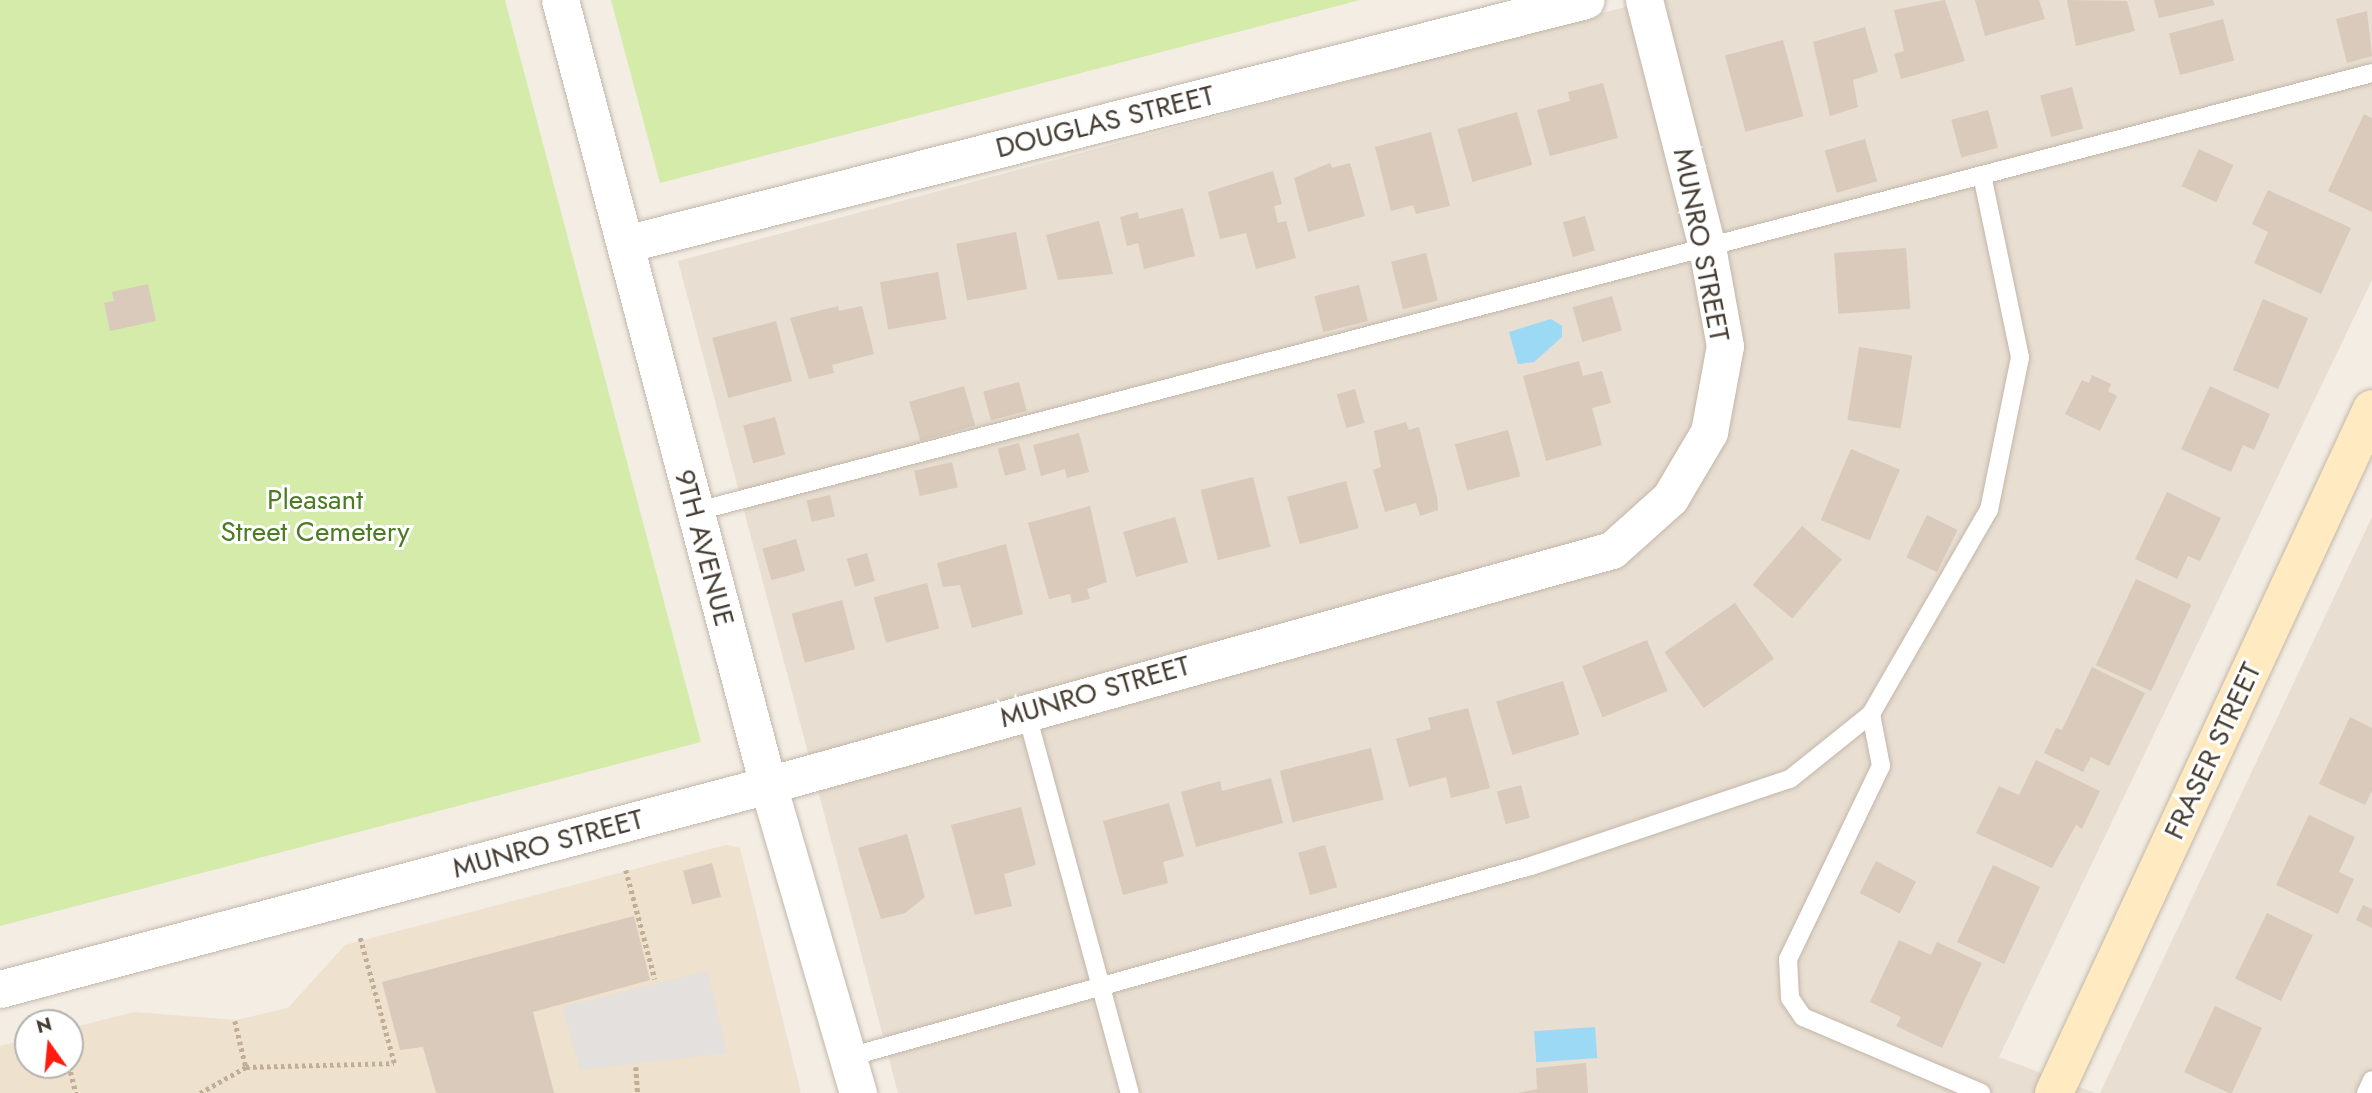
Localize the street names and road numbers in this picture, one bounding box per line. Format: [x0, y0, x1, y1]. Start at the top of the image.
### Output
street label: DOUGLAS STREET [992, 79, 1218, 165]
street label: MUNRO STREET [1666, 146, 1736, 344]
street label: 9TH AVENUE [667, 466, 741, 630]
street label: MUNRO STREET [996, 649, 1194, 735]
street label: FRASER STREET [2157, 657, 2269, 845]
street label: MUNRO STREET [449, 802, 647, 886]

